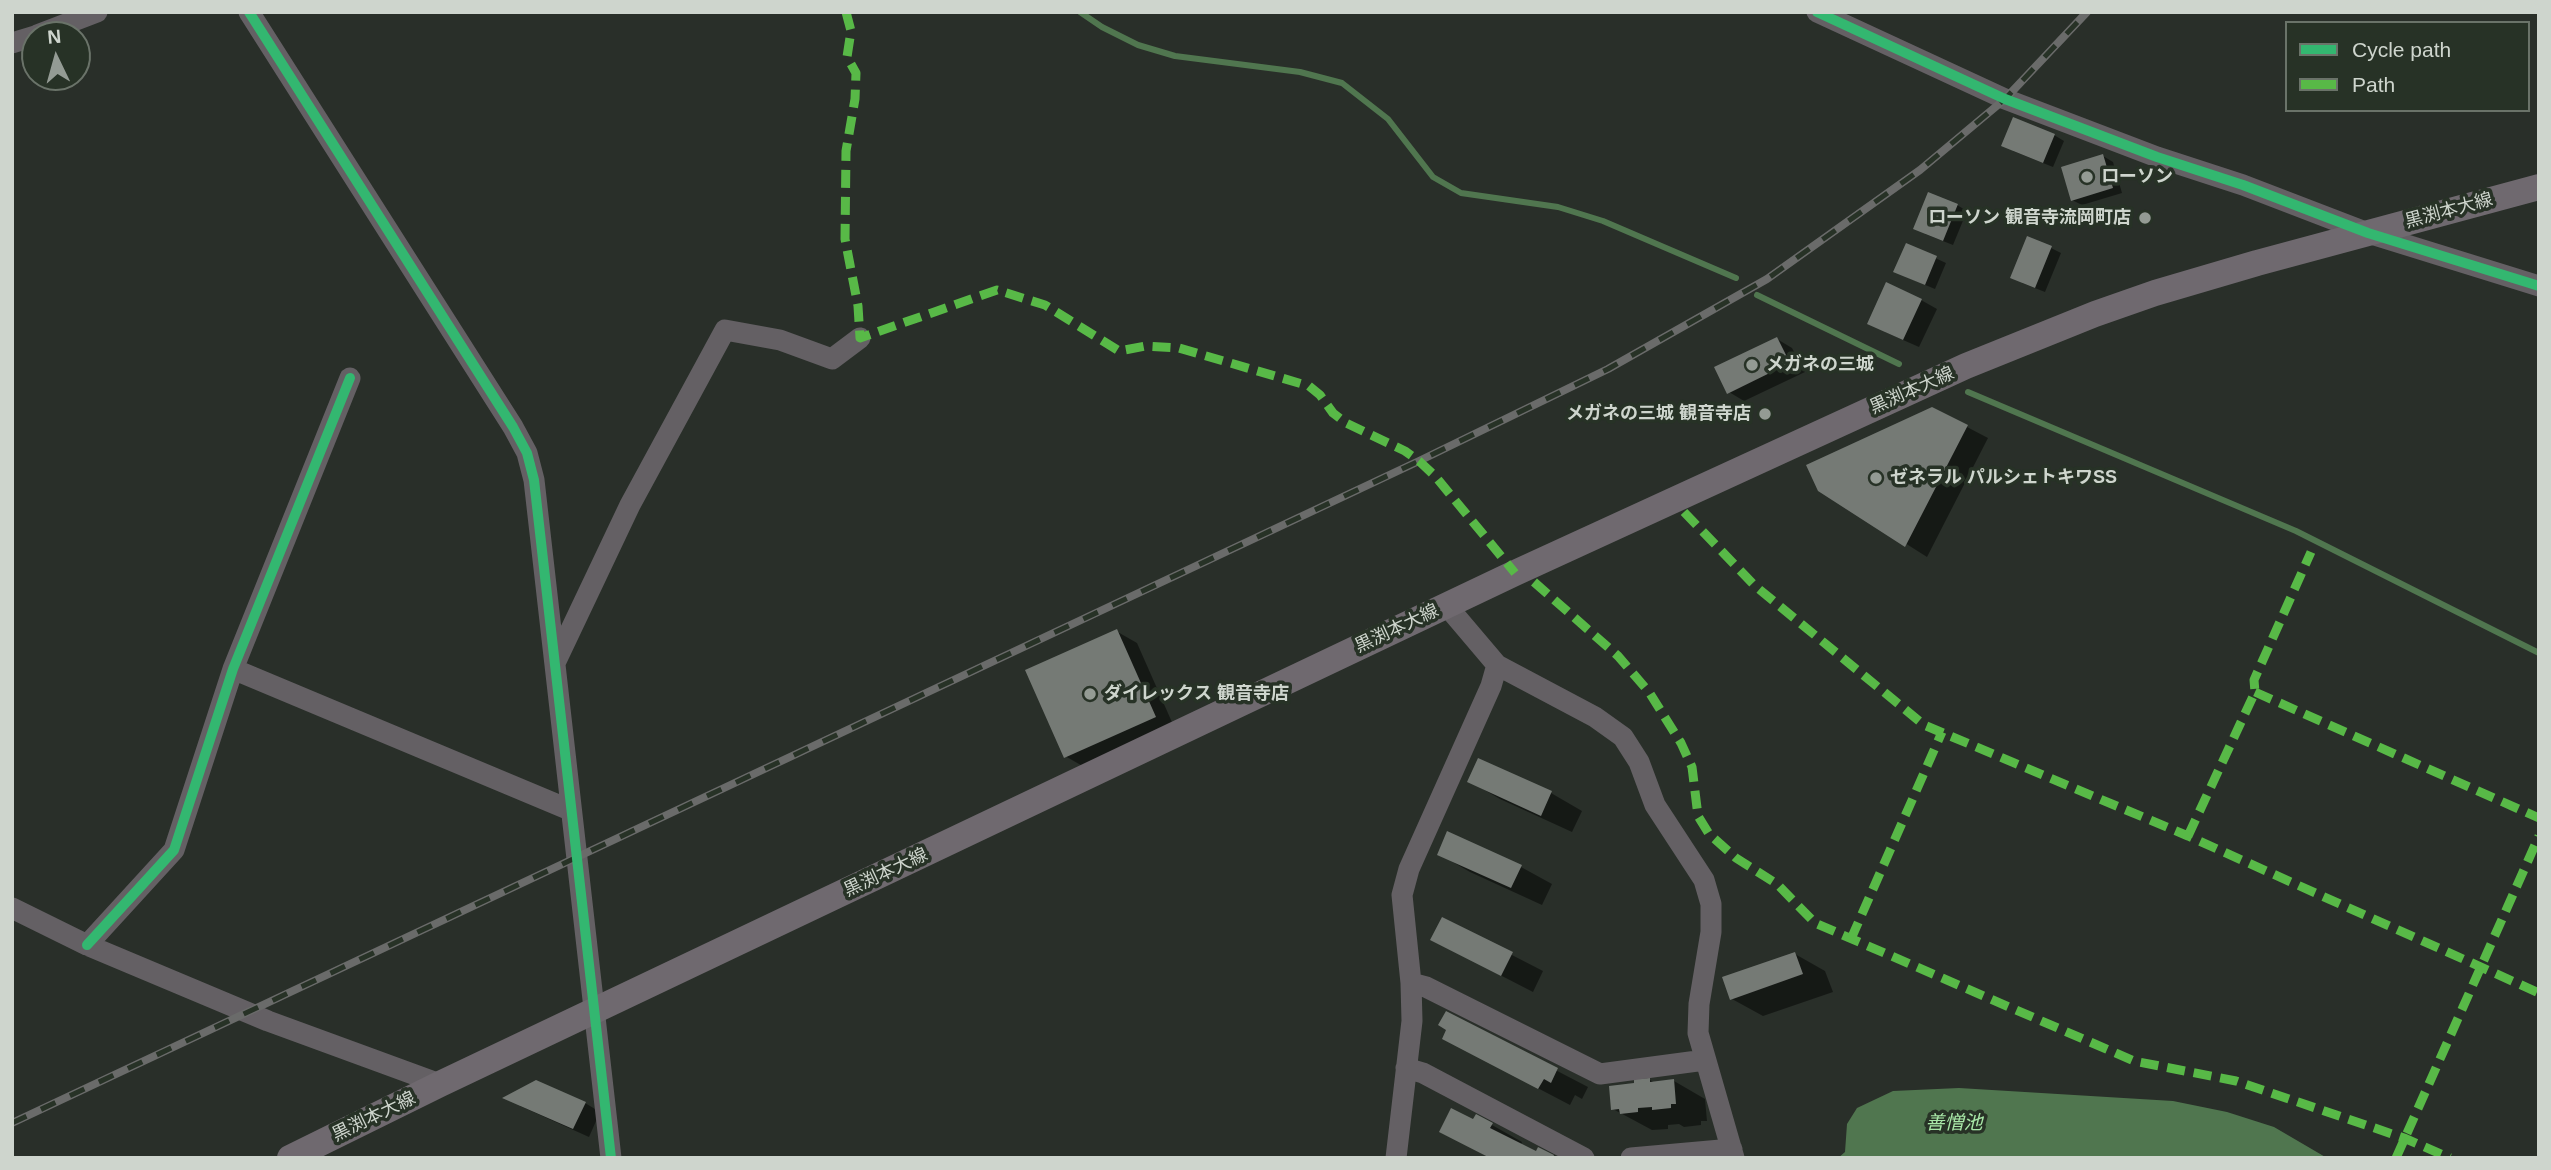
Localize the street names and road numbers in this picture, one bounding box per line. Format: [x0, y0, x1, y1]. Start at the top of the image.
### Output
street label: 黒渕本大線 [2403, 189, 2495, 233]
street label: 黒渕本大線 [1866, 363, 1958, 419]
street label: 黒渕本大線 [1352, 600, 1442, 658]
street label: 黒渕本大線 [841, 844, 931, 902]
street label: 黒渕本大線 [329, 1088, 419, 1146]

